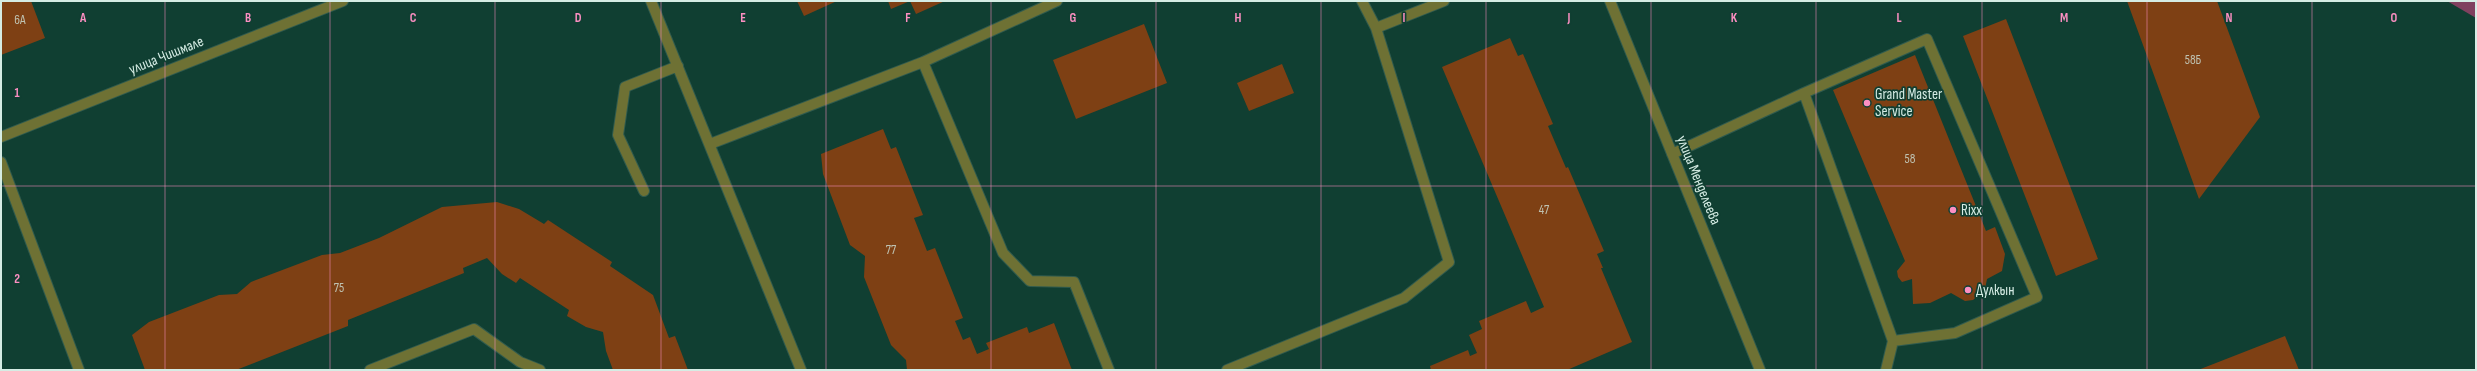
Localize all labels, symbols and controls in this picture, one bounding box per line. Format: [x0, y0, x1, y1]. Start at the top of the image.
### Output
text: A [79, 10, 87, 26]
text: B [245, 10, 251, 26]
text: C [410, 10, 417, 26]
text: D [575, 10, 582, 26]
text: E [740, 10, 746, 26]
text: F [905, 10, 911, 26]
text: G [1070, 10, 1077, 26]
text: H [1235, 10, 1242, 26]
text: I [1403, 10, 1406, 26]
text: J [1567, 10, 1571, 26]
text: K [1731, 10, 1738, 26]
text: L [1896, 10, 1902, 26]
text: M [2060, 10, 2068, 26]
text: N [2226, 10, 2233, 26]
text: O [2391, 10, 2398, 26]
house number: 6А [14, 12, 26, 28]
street label: улица Чишмале [126, 32, 206, 79]
house number: 58Б [2185, 52, 2202, 68]
text: 1 [14, 85, 20, 101]
place label: Grand Master Service [1875, 85, 1943, 121]
marker: Grand Master Service [1862, 98, 1872, 108]
street label: улица Менделеева [1672, 133, 1725, 228]
house number: 58 [1905, 151, 1916, 167]
place label: Rixx [1961, 201, 1982, 220]
house number: 47 [1539, 202, 1550, 218]
marker: Rixx [1948, 205, 1958, 215]
house number: 77 [886, 242, 897, 258]
text: 2 [14, 271, 20, 287]
house number: 75 [334, 280, 344, 296]
place label: Дулкын [1976, 281, 2014, 300]
marker: Дулкын [1963, 285, 1973, 295]

